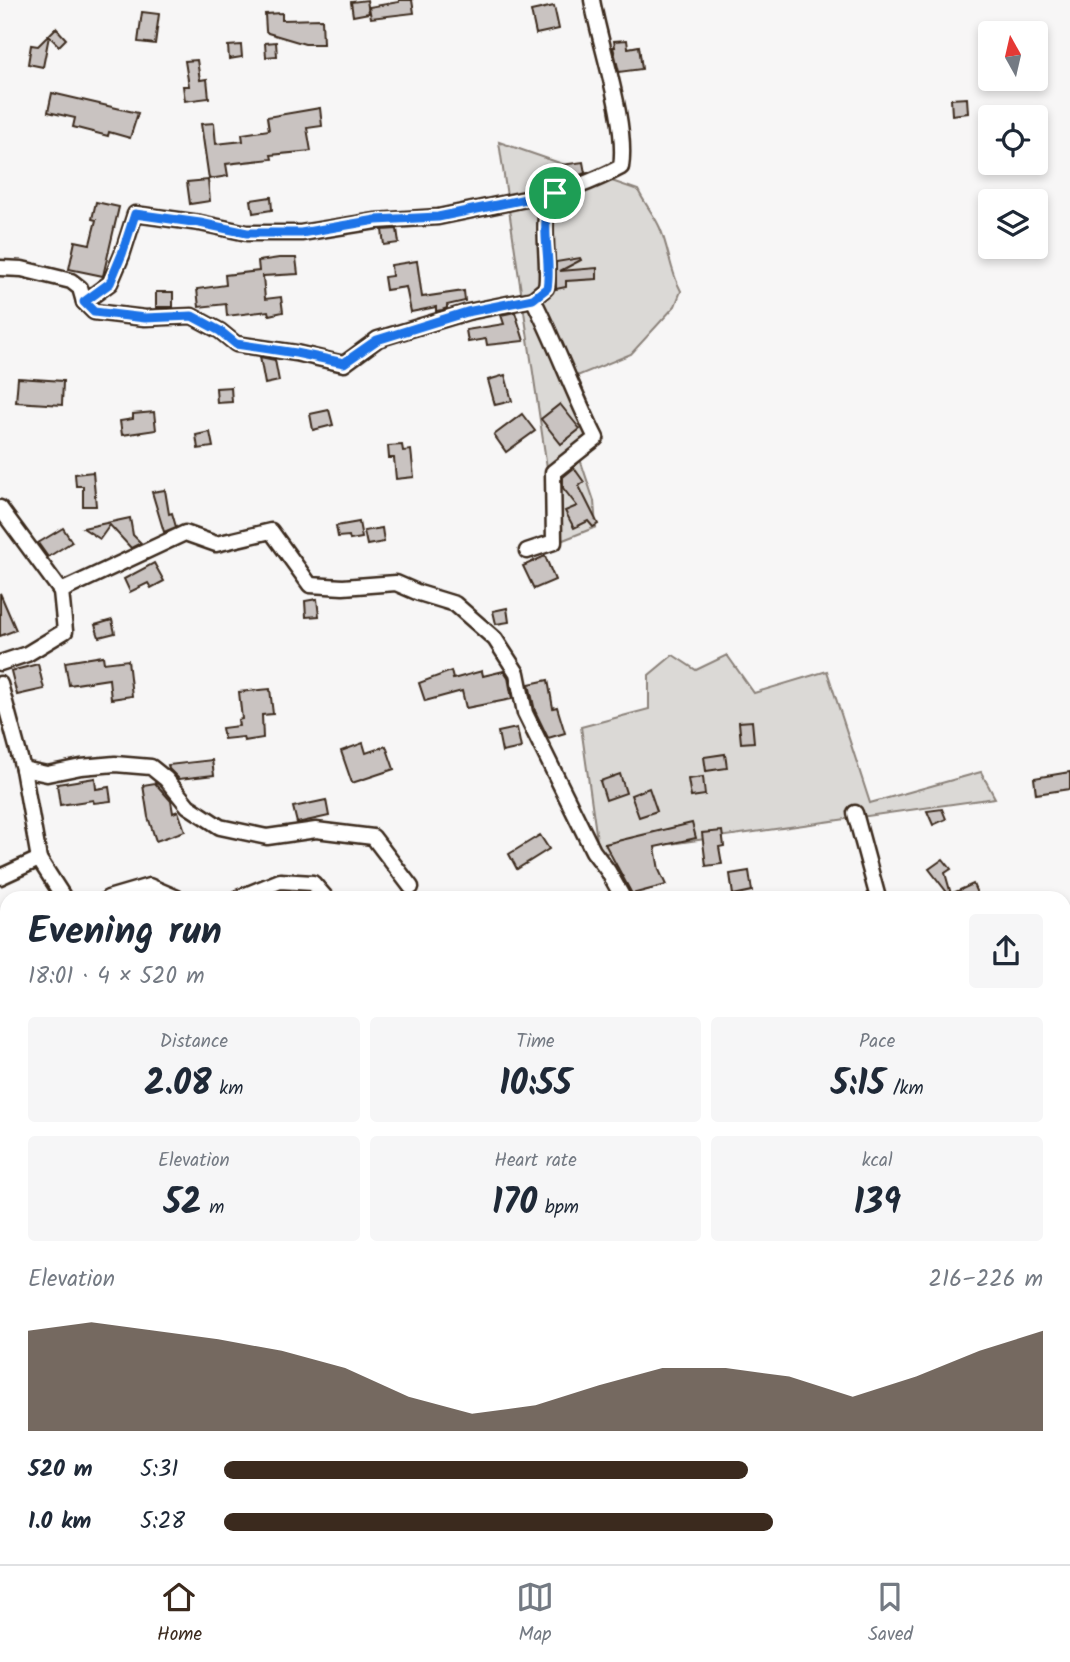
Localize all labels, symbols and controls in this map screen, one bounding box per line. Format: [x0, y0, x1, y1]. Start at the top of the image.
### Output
north arrow [978, 21, 1048, 91]
map controls [978, 21, 1048, 259]
button: locate [978, 105, 1048, 175]
pin [525, 163, 585, 223]
icon: arrive [536, 174, 574, 212]
button: layers [978, 189, 1048, 259]
text: Evening run [28, 903, 222, 963]
button: share [969, 914, 1043, 988]
text: 18:01 · 4 × 520 m [28, 959, 204, 995]
text: Distance [160, 1027, 228, 1057]
text: Time [516, 1027, 555, 1057]
text: Pace [859, 1027, 895, 1057]
text: 2.08 [144, 1057, 212, 1113]
text: 10:55 [499, 1057, 572, 1113]
text: 5:15 [831, 1057, 885, 1113]
text: km [212, 1074, 243, 1104]
text: /km [885, 1074, 924, 1104]
text: Elevation [158, 1146, 230, 1176]
text: Heart rate [494, 1146, 577, 1176]
text: kcal [862, 1146, 893, 1176]
text: 52 [163, 1176, 202, 1232]
text: 170 [492, 1176, 537, 1232]
text: 139 [853, 1176, 901, 1232]
text: m [202, 1193, 224, 1223]
text: bpm [537, 1193, 579, 1223]
text: Elevation [28, 1262, 115, 1298]
text: 216–226 m [929, 1262, 1043, 1298]
text: 520 m [28, 1452, 93, 1488]
text: 5:31 [140, 1452, 178, 1488]
text: 1.0 km [28, 1504, 91, 1540]
text: 5:28 [140, 1504, 185, 1540]
tab: Home [157, 1578, 202, 1650]
tab: Map [516, 1578, 554, 1650]
tab: Saved [868, 1578, 913, 1650]

